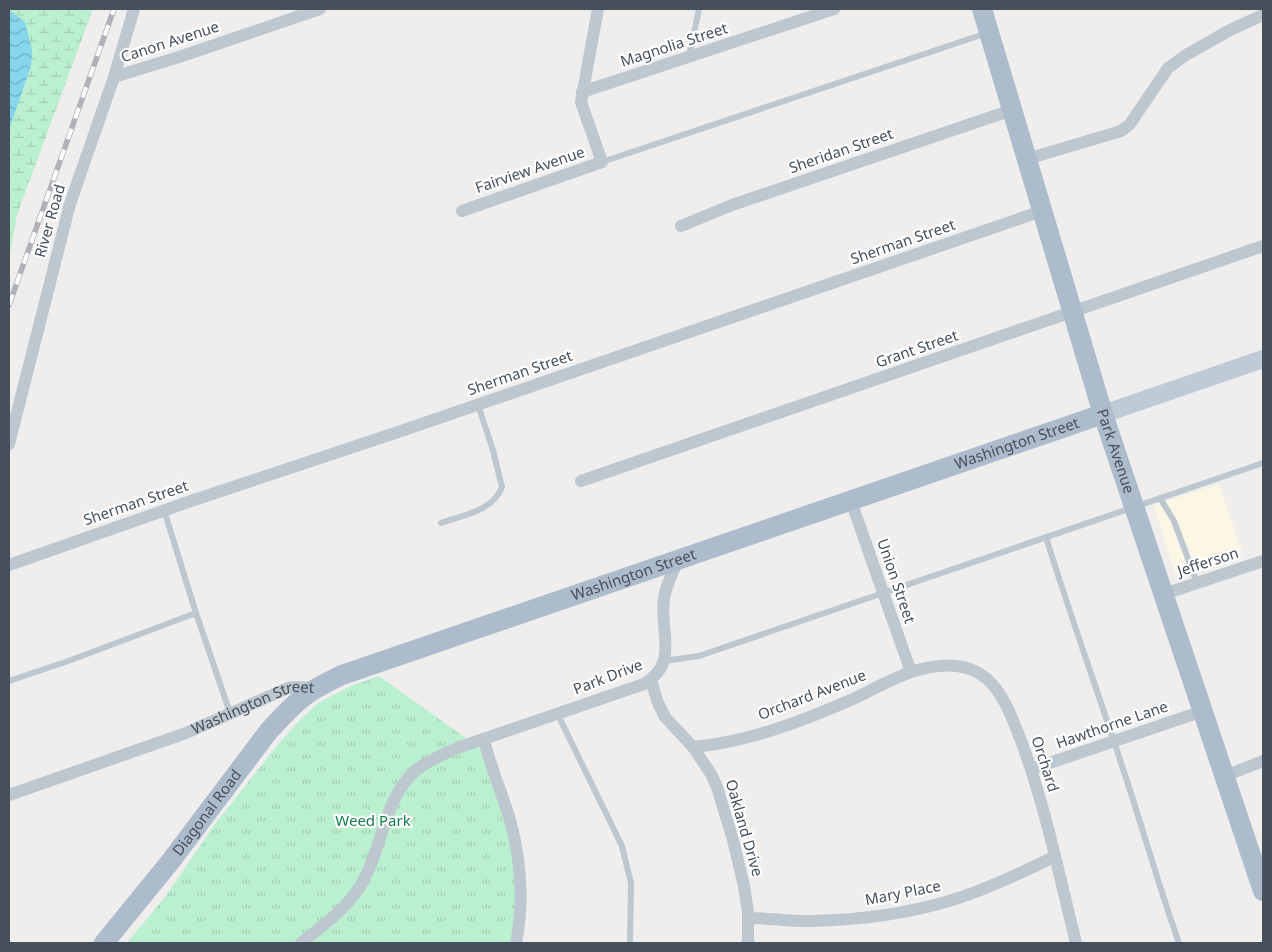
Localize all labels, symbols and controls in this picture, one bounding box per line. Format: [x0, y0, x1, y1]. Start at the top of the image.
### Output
street label: Canon Avenue [118, 16, 221, 66]
street label: Magnolia Street [618, 17, 730, 71]
street label: Sheridan Street [786, 123, 896, 177]
street label: Fairview Avenue [472, 141, 587, 197]
street label: River Road [29, 182, 69, 260]
street label: Sherman Street [848, 214, 958, 268]
street label: Grant Street [873, 324, 961, 371]
street label: Sherman Street [465, 345, 575, 399]
street label: Park Avenue [1093, 406, 1140, 496]
street label: Washington Street [951, 412, 1082, 473]
street label: Sherman Street [81, 475, 191, 529]
street label: Union Street [873, 536, 921, 626]
street label: Jefferson [1173, 542, 1241, 581]
street label: Washington Street [568, 543, 699, 605]
street label: Park Drive [570, 654, 645, 698]
street label: Orchard Avenue [755, 664, 869, 724]
street label: Washington Street [188, 676, 315, 738]
street label: Hawthorne Lane [1053, 696, 1170, 753]
street label: Orchard [1028, 733, 1064, 794]
street label: Diagonal Road [167, 765, 245, 859]
street label: Oakland Drive [722, 777, 768, 879]
park label: Weed Park [335, 810, 411, 830]
street label: Mary Place [863, 875, 942, 909]

